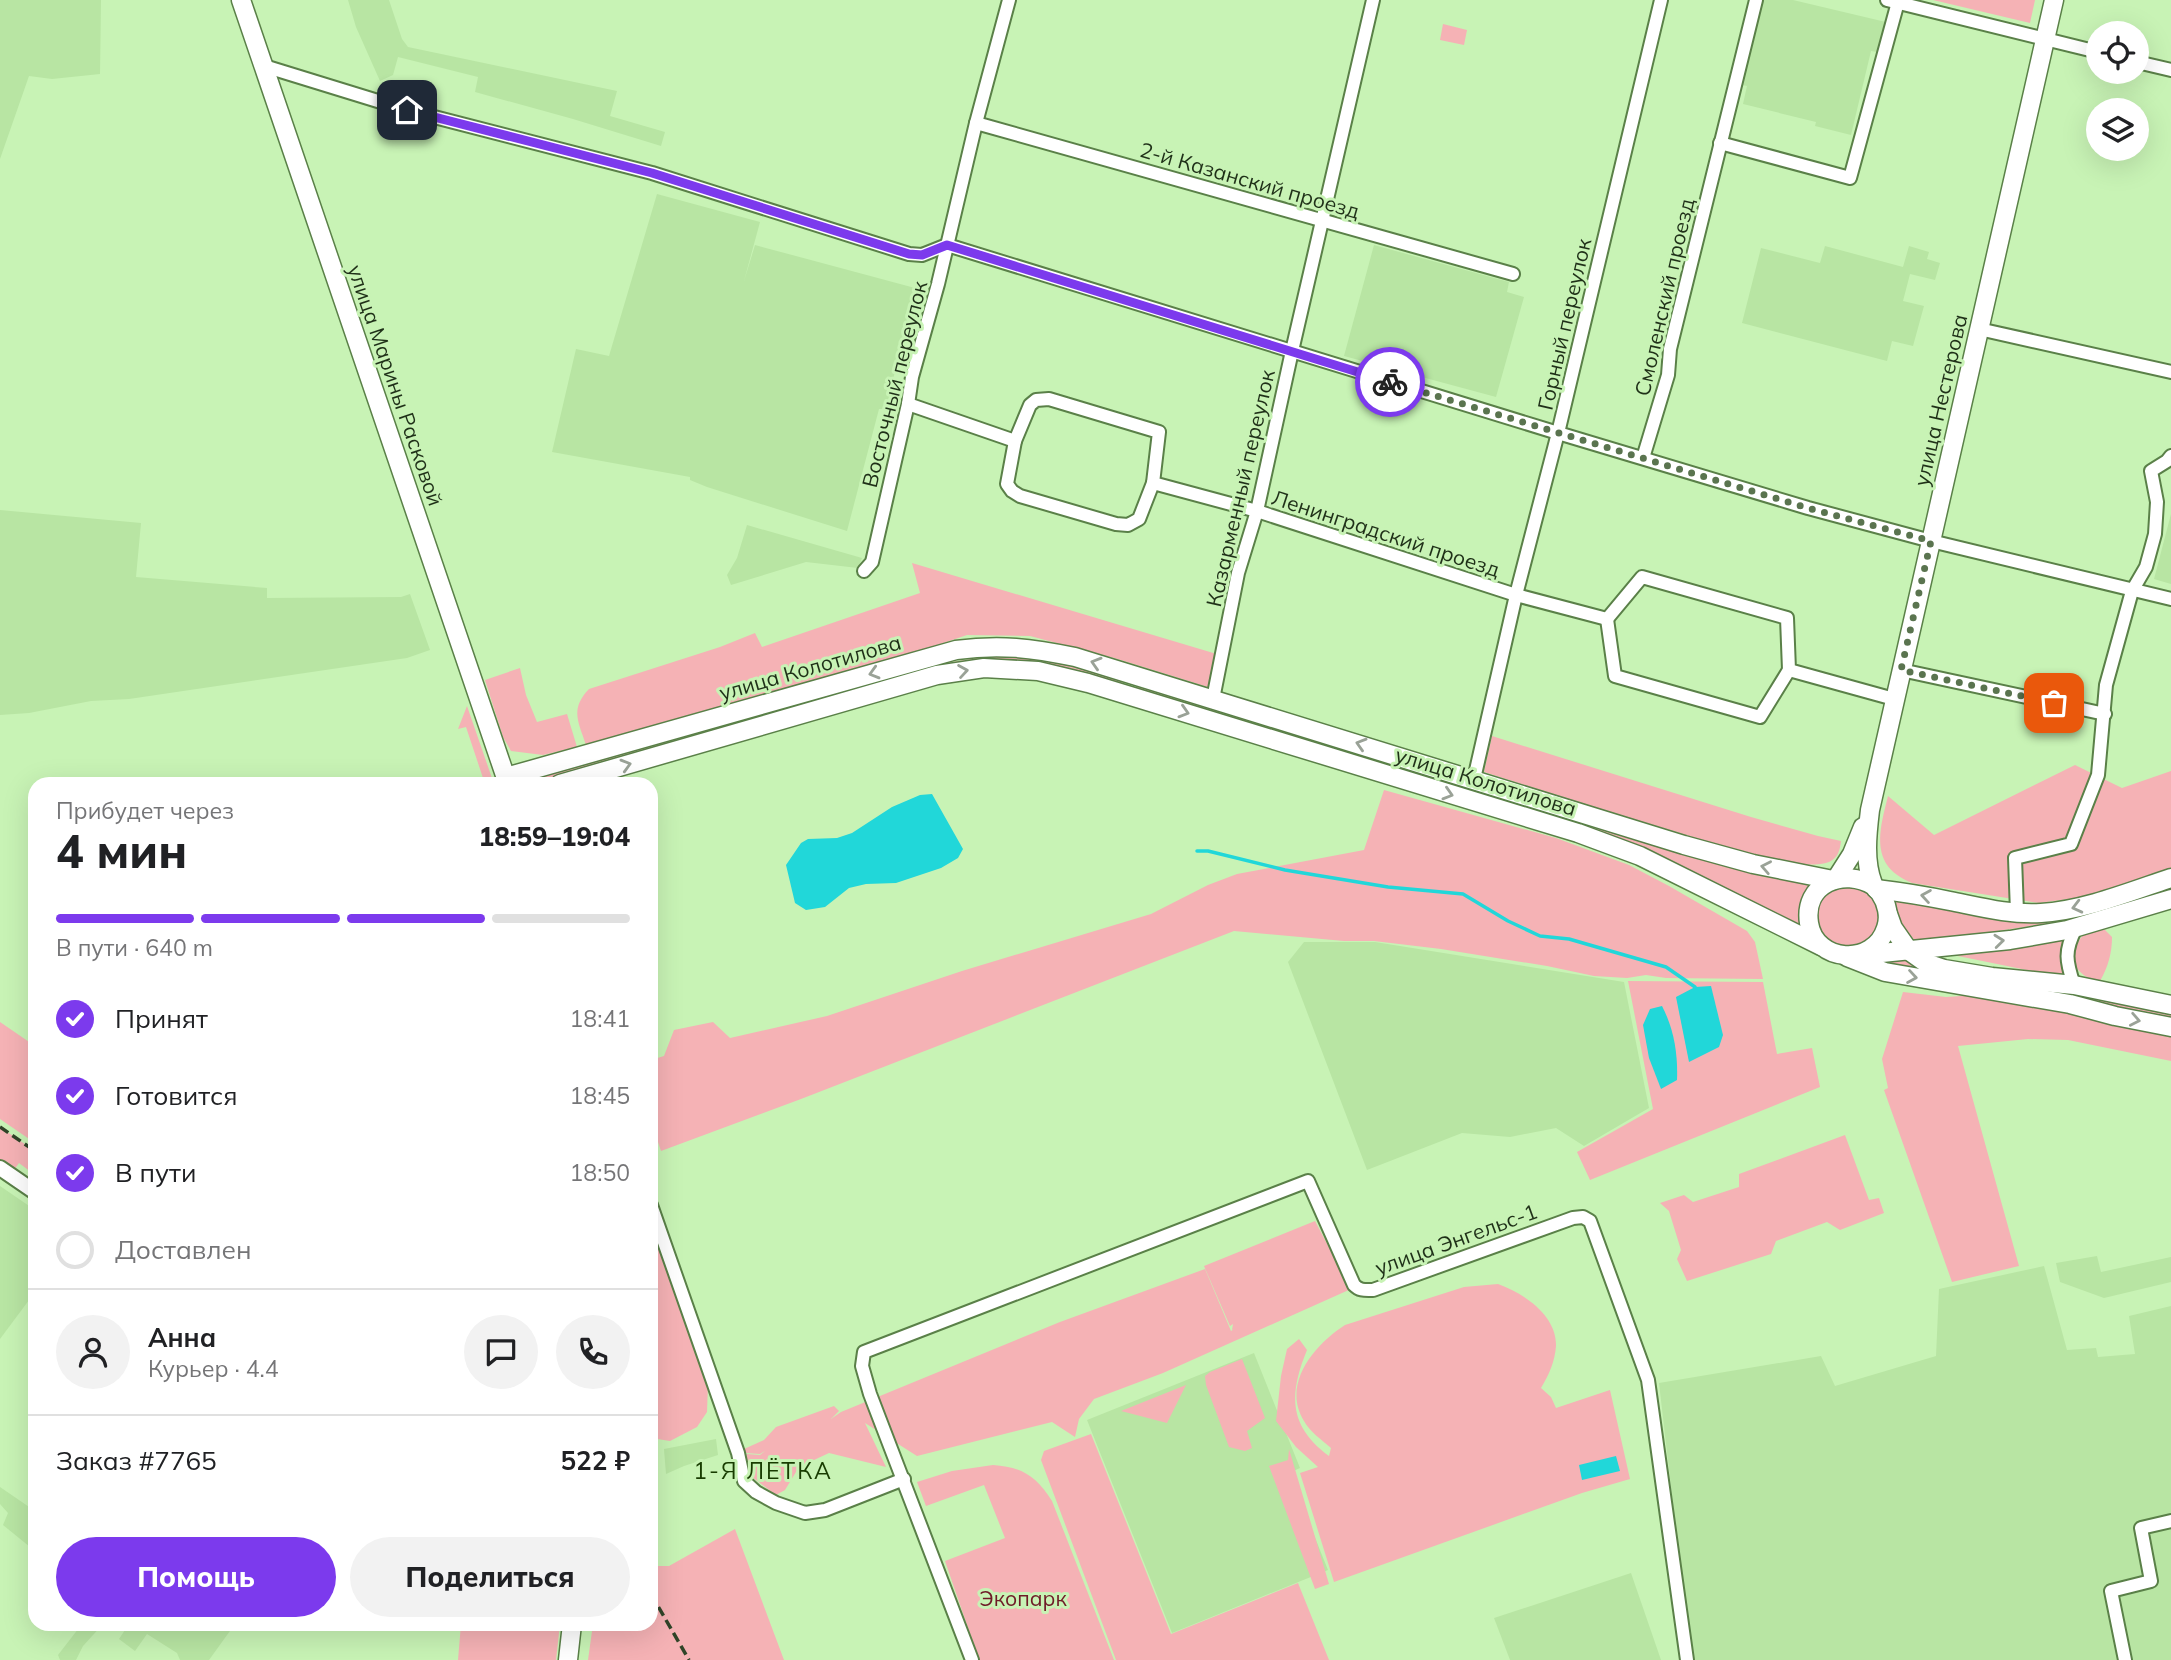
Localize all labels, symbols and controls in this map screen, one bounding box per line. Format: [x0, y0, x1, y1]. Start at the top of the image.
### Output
map controls [2086, 21, 2149, 161]
button: locate [2086, 21, 2149, 84]
pin [377, 80, 437, 140]
icon: home [388, 91, 426, 129]
button: layers [2086, 98, 2149, 161]
street label: 2-й Казанский проезд [1137, 136, 1363, 224]
street label: Смоленский проезд [1629, 195, 1699, 398]
street label: Горный переулок [1532, 235, 1597, 412]
street label: улица Марины Расковой [342, 261, 450, 509]
street label: Восточный переулок [856, 277, 932, 490]
street label: улица Нестерова [1908, 311, 1972, 489]
courier [1355, 347, 1425, 417]
icon: bike [1371, 363, 1409, 401]
street label: Казарменный переулок [1200, 366, 1280, 609]
street label: Ленинградский проезд [1269, 484, 1503, 582]
street label: улица Колотилова [716, 629, 904, 705]
one-way arrow [1091, 657, 1103, 672]
one-way arrow [957, 664, 969, 679]
one-way arrow [868, 665, 880, 679]
pin [2024, 673, 2084, 733]
icon: bag [2035, 684, 2073, 722]
one-way arrow [1178, 704, 1190, 719]
one-way arrow [1355, 738, 1367, 753]
street label: улица Колотилова [1392, 741, 1580, 821]
one-way arrow [619, 759, 631, 773]
one-way arrow [1442, 785, 1454, 800]
text: Прибудет через [56, 796, 234, 825]
text: 18:59–19:04 [479, 820, 630, 853]
text: 4 мин [56, 822, 187, 880]
one-way arrow [1760, 860, 1772, 875]
one-way arrow [1920, 890, 1932, 905]
one-way arrow [2071, 899, 2083, 913]
text: В пути · 640 m [56, 933, 213, 962]
one-way arrow [1994, 934, 2005, 949]
one-way arrow [1906, 969, 1918, 984]
icon: check [56, 1000, 94, 1038]
text: Принят [115, 1002, 208, 1035]
text: 18:41 [570, 1004, 630, 1033]
one-way arrow [2129, 1012, 2141, 1027]
icon: check [56, 1077, 94, 1115]
text: Готовится [115, 1079, 238, 1112]
text: 18:45 [570, 1081, 630, 1110]
icon: check [56, 1154, 94, 1192]
text: В пути [115, 1156, 196, 1189]
text: 18:50 [570, 1158, 630, 1187]
street label: улица Энгельс-1 [1371, 1198, 1541, 1280]
text: Доставлен [115, 1233, 252, 1266]
button: person [56, 1315, 130, 1389]
button: chat [464, 1315, 538, 1389]
button: phone [556, 1315, 630, 1389]
text: Анна [148, 1321, 216, 1354]
text: Курьер · 4.4 [148, 1354, 279, 1383]
text: Заказ #7765 [56, 1444, 217, 1477]
text: 522 ₽ [560, 1444, 630, 1477]
district label: 1-Я ЛЁТКА [693, 1456, 833, 1485]
button: Помощь [56, 1537, 336, 1617]
button: Поделиться [350, 1537, 630, 1617]
park label: Экопарк [979, 1585, 1067, 1611]

